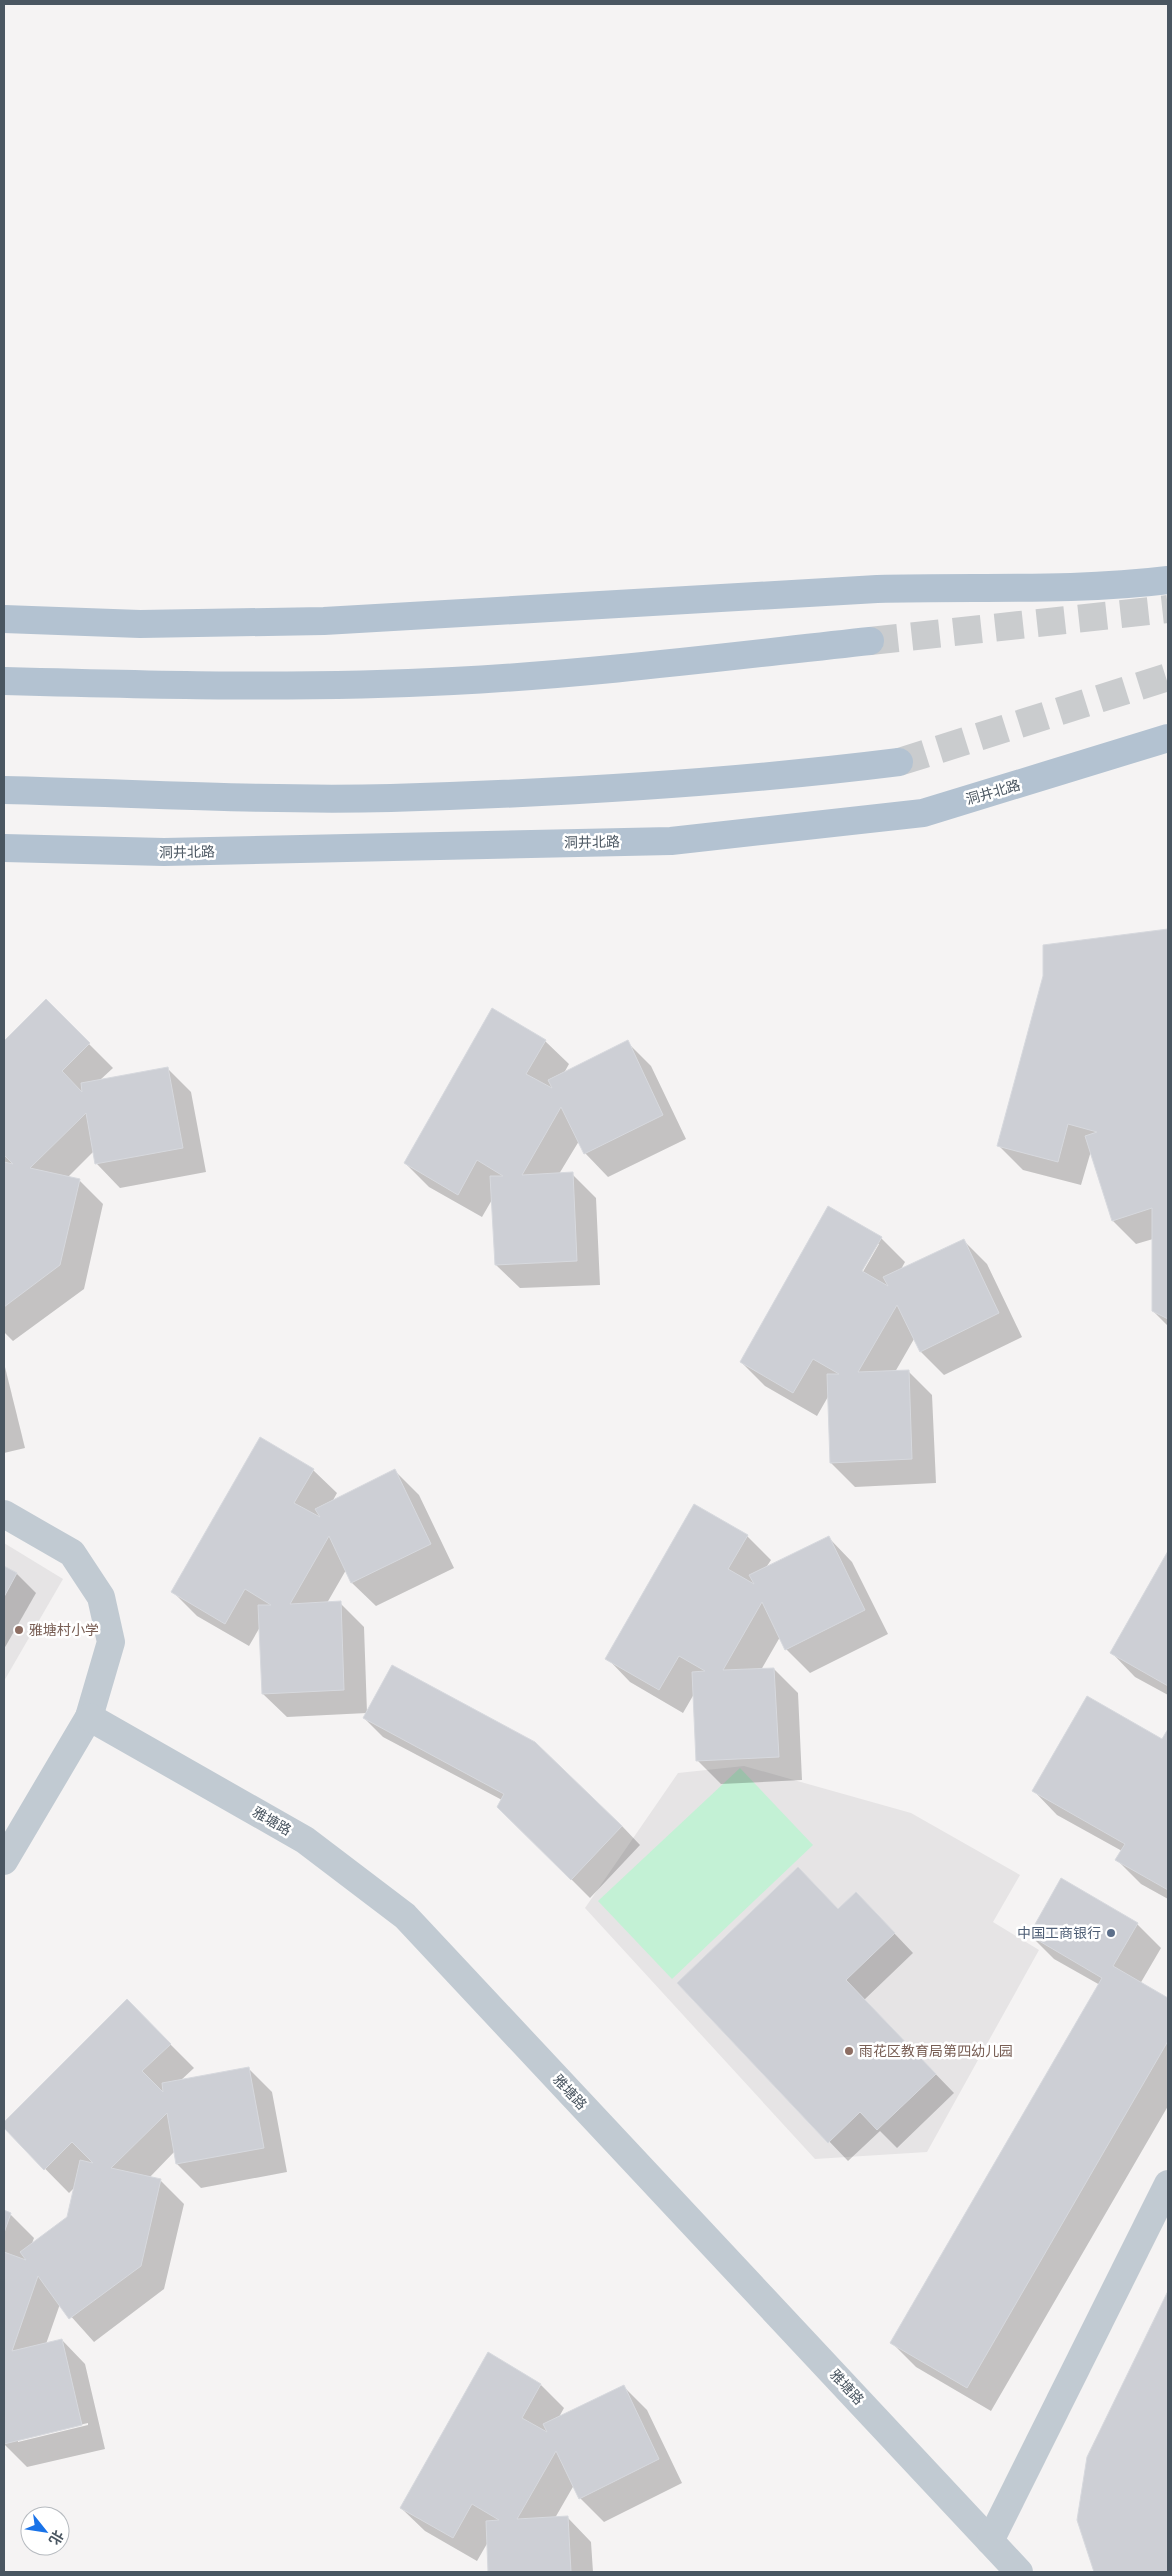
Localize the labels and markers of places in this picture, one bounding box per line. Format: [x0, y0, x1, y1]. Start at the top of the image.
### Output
place label: 雅塘村小学 [29, 1622, 99, 1638]
marker: 雅塘村小学 [13, 1624, 25, 1636]
place label: 中国工商银行 [1017, 1925, 1101, 1941]
marker: 中国工商银行 [1105, 1927, 1117, 1939]
place label: 雨花区教育局第四幼儿园 [859, 2043, 1013, 2059]
marker: 雨花区教育局第四幼儿园 [843, 2045, 855, 2057]

